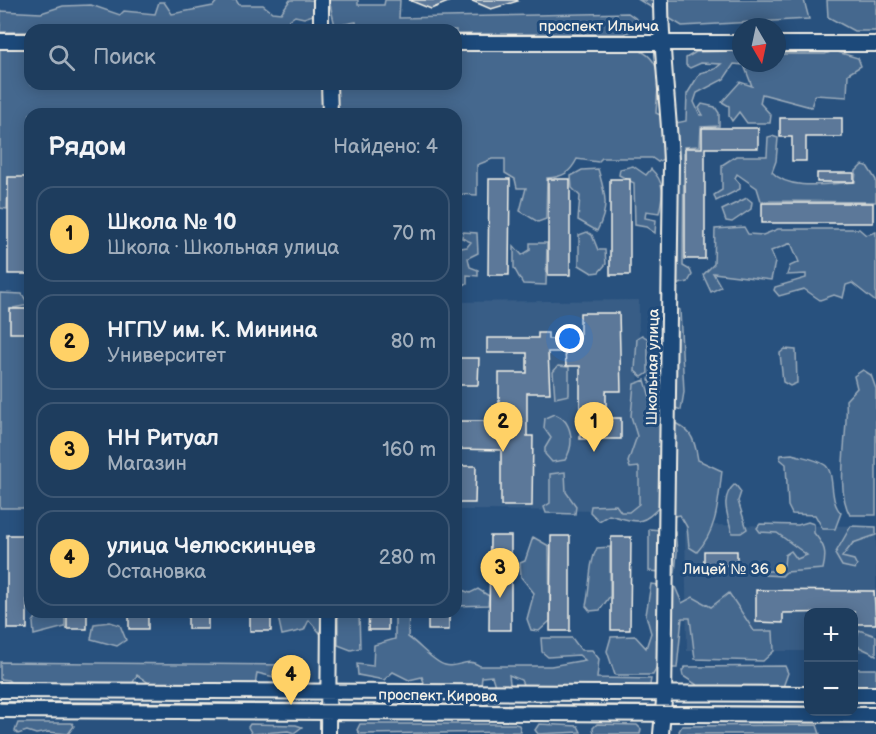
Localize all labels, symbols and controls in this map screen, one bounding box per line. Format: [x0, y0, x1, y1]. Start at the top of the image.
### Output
street label: проспект Ильича [539, 17, 659, 36]
north arrow [732, 18, 786, 72]
search box [24, 24, 462, 90]
icon: search [45, 41, 78, 74]
text: Поиск [93, 44, 156, 71]
text: Рядом [48, 132, 126, 163]
text: Найдено: 4 [333, 135, 438, 159]
text: Школа № 10 [107, 209, 237, 236]
text: 1 [65, 222, 74, 246]
text: 70 m [392, 222, 436, 246]
text: Школа · Школьная улица [107, 236, 339, 260]
street label: Школьная улица [642, 308, 664, 426]
text: НГПУ им. К. Минина [107, 317, 317, 344]
your location [555, 324, 584, 353]
text: 2 [64, 330, 75, 354]
text: 80 m [391, 330, 436, 354]
text: Университет [107, 344, 226, 368]
pin: 2 [484, 402, 522, 452]
pin: 1 [574, 402, 614, 452]
text: НН Ритуал [107, 425, 219, 452]
text: 3 [64, 438, 75, 462]
text: 160 m [382, 438, 436, 462]
text: Магазин [107, 452, 187, 476]
text: улица Челюскинцев [107, 533, 316, 560]
text: 4 [64, 546, 75, 570]
text: 280 m [379, 546, 436, 570]
pin: 3 [480, 548, 520, 598]
text: Остановка [107, 560, 206, 584]
place label: Лицей № 36 [682, 560, 769, 579]
marker: Лицей № 36 [774, 562, 788, 576]
map controls [804, 608, 858, 716]
button: + [804, 608, 858, 662]
pin: 4 [272, 656, 310, 705]
button: − [804, 662, 858, 716]
street label: проспект Кирова [378, 685, 498, 707]

